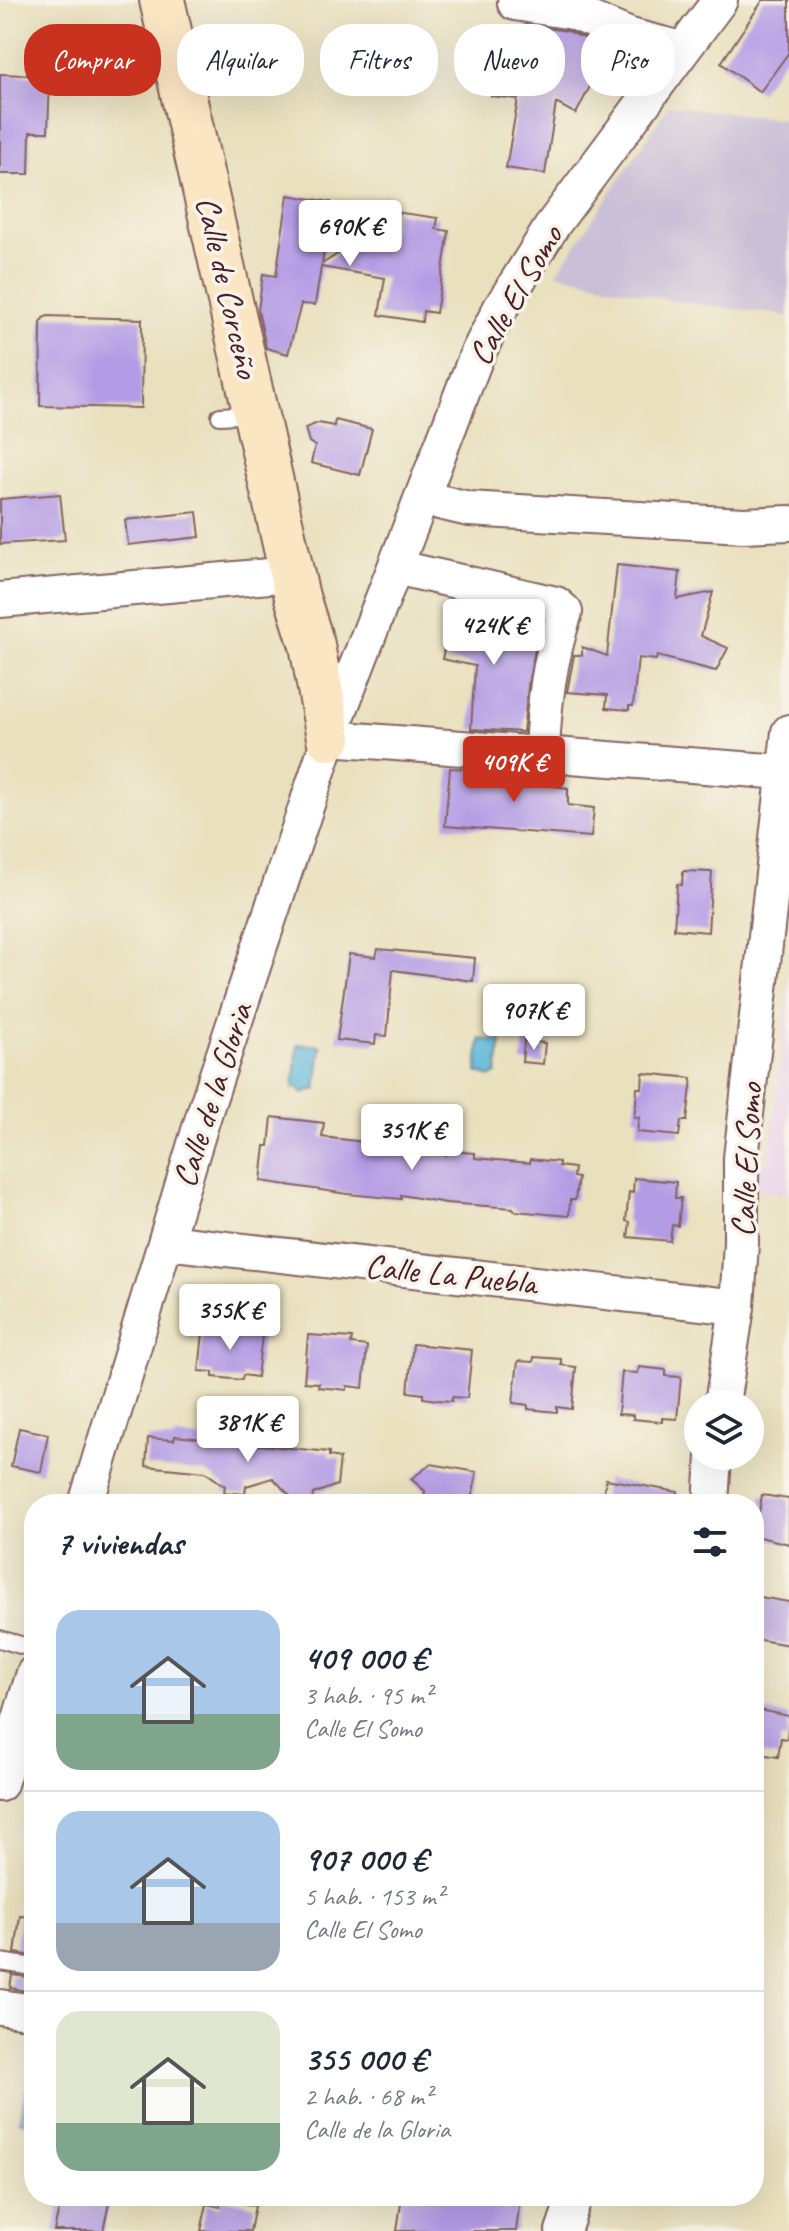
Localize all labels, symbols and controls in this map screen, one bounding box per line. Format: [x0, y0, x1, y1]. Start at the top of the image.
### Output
chip: Comprar [24, 24, 161, 96]
chip: Alquilar [177, 24, 304, 96]
chip: Filtros [320, 24, 438, 96]
chip: Nuevo [454, 24, 565, 96]
chip: Piso [581, 24, 675, 96]
street label: Calle de Corceño [186, 192, 270, 384]
pin: 690K € [285, 200, 415, 268]
text: 690K € [317, 209, 383, 242]
street label: Calle El Somo [458, 216, 573, 372]
pin: 424K € [429, 599, 559, 667]
text: 424K € [461, 608, 527, 641]
pin: 409K € [449, 736, 579, 804]
text: 409K € [481, 745, 547, 778]
pin: 907K € [469, 984, 599, 1052]
text: 907K € [501, 993, 567, 1026]
street label: Calle de la Gloria [162, 996, 263, 1192]
street label: Calle El Somo [721, 1080, 772, 1238]
pin: 351K € [347, 1104, 477, 1172]
text: 351K € [379, 1113, 445, 1146]
street label: Calle La Puebla [363, 1244, 542, 1305]
pin: 355K € [165, 1284, 295, 1352]
text: 355K € [197, 1293, 263, 1326]
map controls [684, 1390, 764, 1470]
button: layers [684, 1390, 764, 1470]
pin: 381K € [183, 1396, 313, 1464]
text: 381K € [215, 1405, 281, 1438]
icon: filters [688, 1520, 732, 1564]
text: 7 viviendas [56, 1521, 183, 1564]
text: 409 000 € [304, 1636, 427, 1679]
icon: home [120, 1642, 216, 1738]
text: 3 hab. · 95 m² [304, 1679, 432, 1712]
text: Calle El Somo [304, 1712, 422, 1745]
text: 907 000 € [304, 1837, 427, 1880]
icon: home [120, 1843, 216, 1939]
text: 5 hab. · 153 m² [304, 1880, 444, 1913]
text: Calle El Somo [304, 1913, 422, 1946]
text: 355 000 € [304, 2037, 426, 2080]
icon: home [120, 2043, 216, 2139]
text: 2 hab. · 68 m² [304, 2080, 432, 2113]
text: Calle de la Gloria [304, 2113, 450, 2146]

